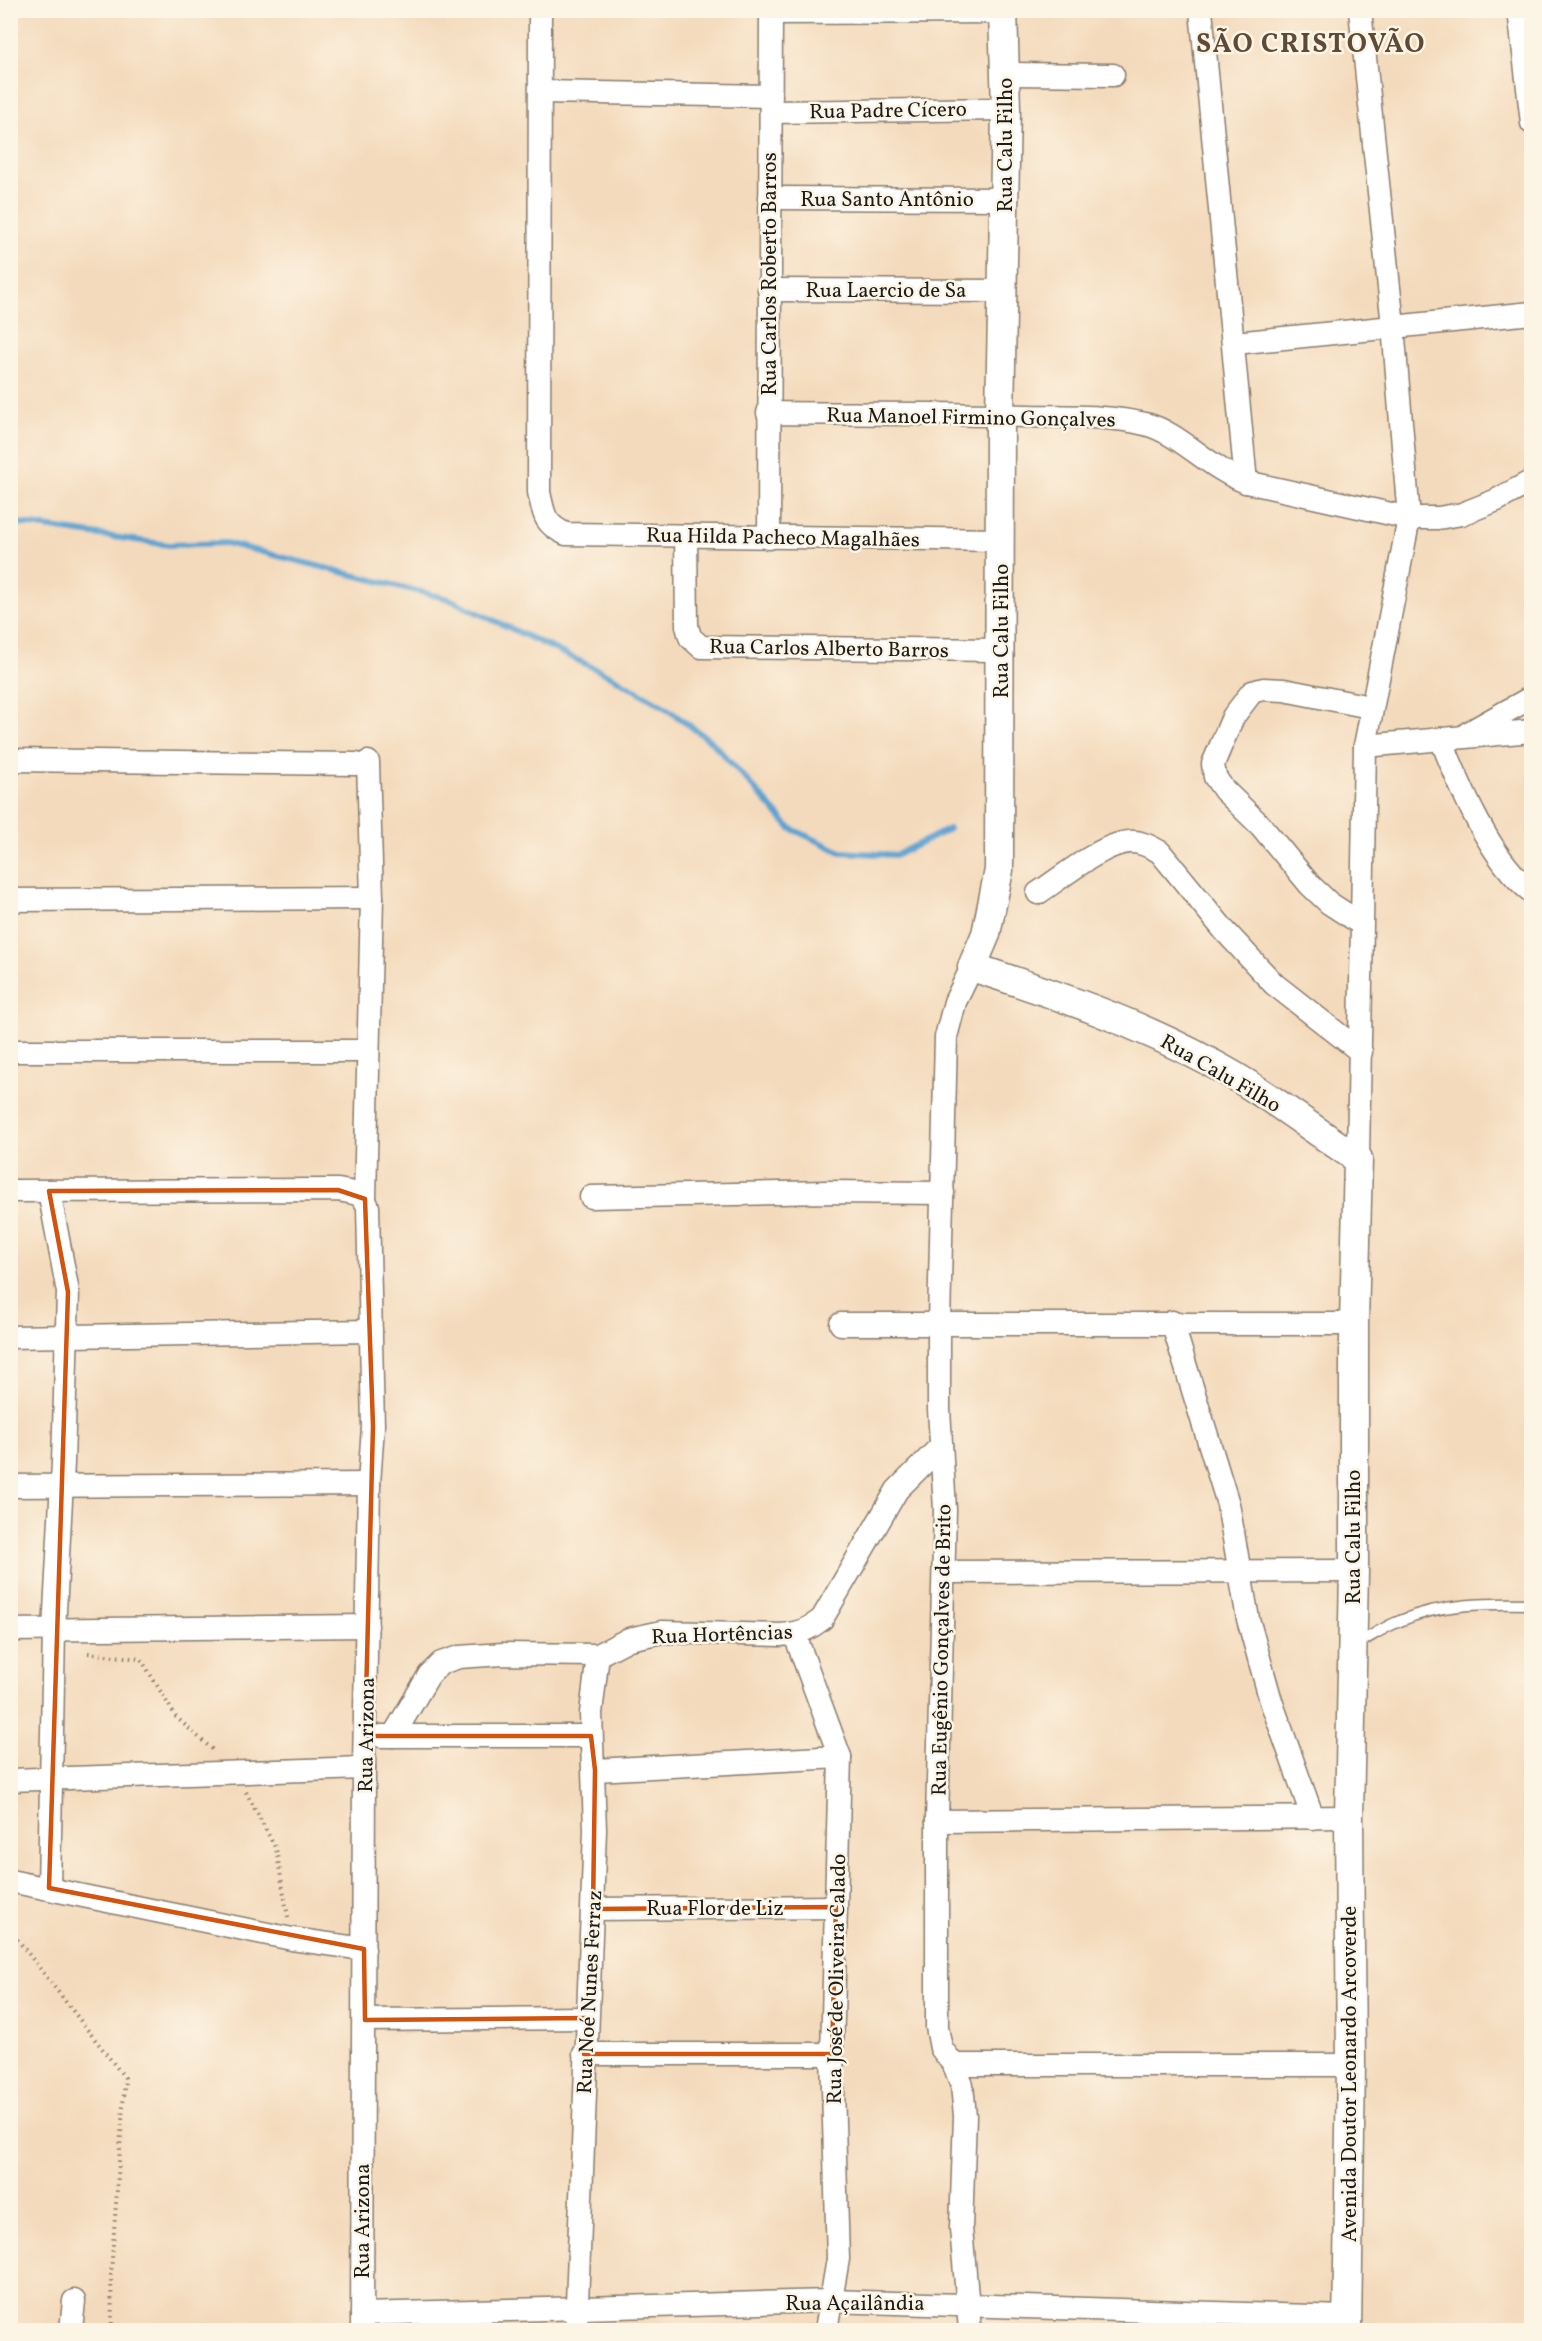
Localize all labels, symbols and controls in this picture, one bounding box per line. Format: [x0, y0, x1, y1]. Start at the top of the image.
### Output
district label: SÃO CRISTOVÃO [1196, 26, 1426, 64]
street label: Rua Calu Filho [992, 78, 1021, 212]
street label: Rua Padre Cícero [809, 96, 967, 127]
street label: Rua Carlos Roberto Barros [756, 152, 785, 396]
street label: Rua Santo Antônio [800, 186, 974, 215]
street label: Rua Laercio de Sa [806, 277, 966, 306]
street label: Rua Manoel Firmino Gonçalves [826, 401, 1116, 436]
street label: Rua Hilda Pacheco Magalhães [646, 522, 920, 555]
street label: Rua Calu Filho [988, 564, 1017, 698]
street label: Rua Carlos Alberto Barros [709, 633, 949, 666]
street label: Rua Calu Filho [1155, 1028, 1286, 1121]
street label: Rua Calu Filho [1340, 1470, 1369, 1604]
street label: Rua Eugênio Gonçalves de Brito [925, 1504, 960, 1796]
street label: Rua Hortências [651, 1619, 793, 1652]
street label: Rua Arizona [352, 1677, 383, 1793]
street label: Rua José de Oliveira Calado [821, 1854, 854, 2105]
street label: Rua Noé Nunes Ferraz [571, 1889, 610, 2095]
street label: Rua Flor de Liz [646, 1895, 784, 1924]
street label: Avenida Doutor Leonardo Arcoverde [1336, 1906, 1365, 2242]
street label: Rua Arizona [349, 2163, 378, 2279]
street label: Rua Açailândia [785, 2290, 925, 2319]

